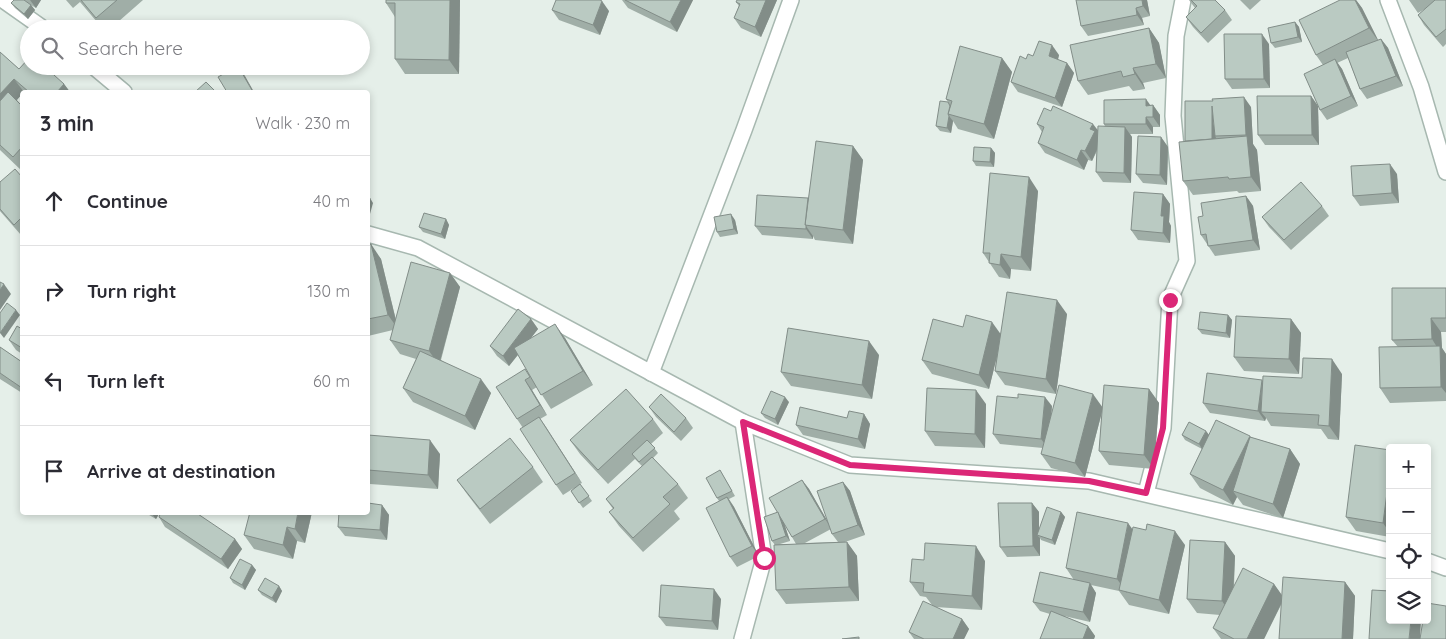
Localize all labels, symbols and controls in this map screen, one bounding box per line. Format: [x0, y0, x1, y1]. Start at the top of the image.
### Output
search box [20, 20, 370, 75]
icon: search [38, 34, 66, 62]
text: Search here [78, 36, 183, 60]
text: 3 min [40, 110, 94, 136]
text: Walk · 230 m [255, 113, 350, 133]
icon: ahead [40, 187, 68, 215]
text: Continue [87, 189, 168, 213]
text: 40 m [313, 191, 350, 211]
icon: right [40, 277, 68, 305]
text: Turn right [87, 279, 176, 303]
text: 130 m [307, 281, 350, 301]
route end [1159, 289, 1182, 312]
icon: left [40, 367, 68, 395]
text: Turn left [87, 369, 165, 393]
text: 60 m [313, 371, 350, 391]
map controls [1386, 444, 1431, 624]
button: + [1386, 444, 1431, 489]
icon: arrive [40, 457, 68, 485]
text: Arrive at destination [87, 459, 276, 483]
button: − [1386, 489, 1431, 534]
button: locate [1386, 534, 1431, 579]
route start [753, 547, 776, 570]
button: layers [1386, 579, 1431, 624]

